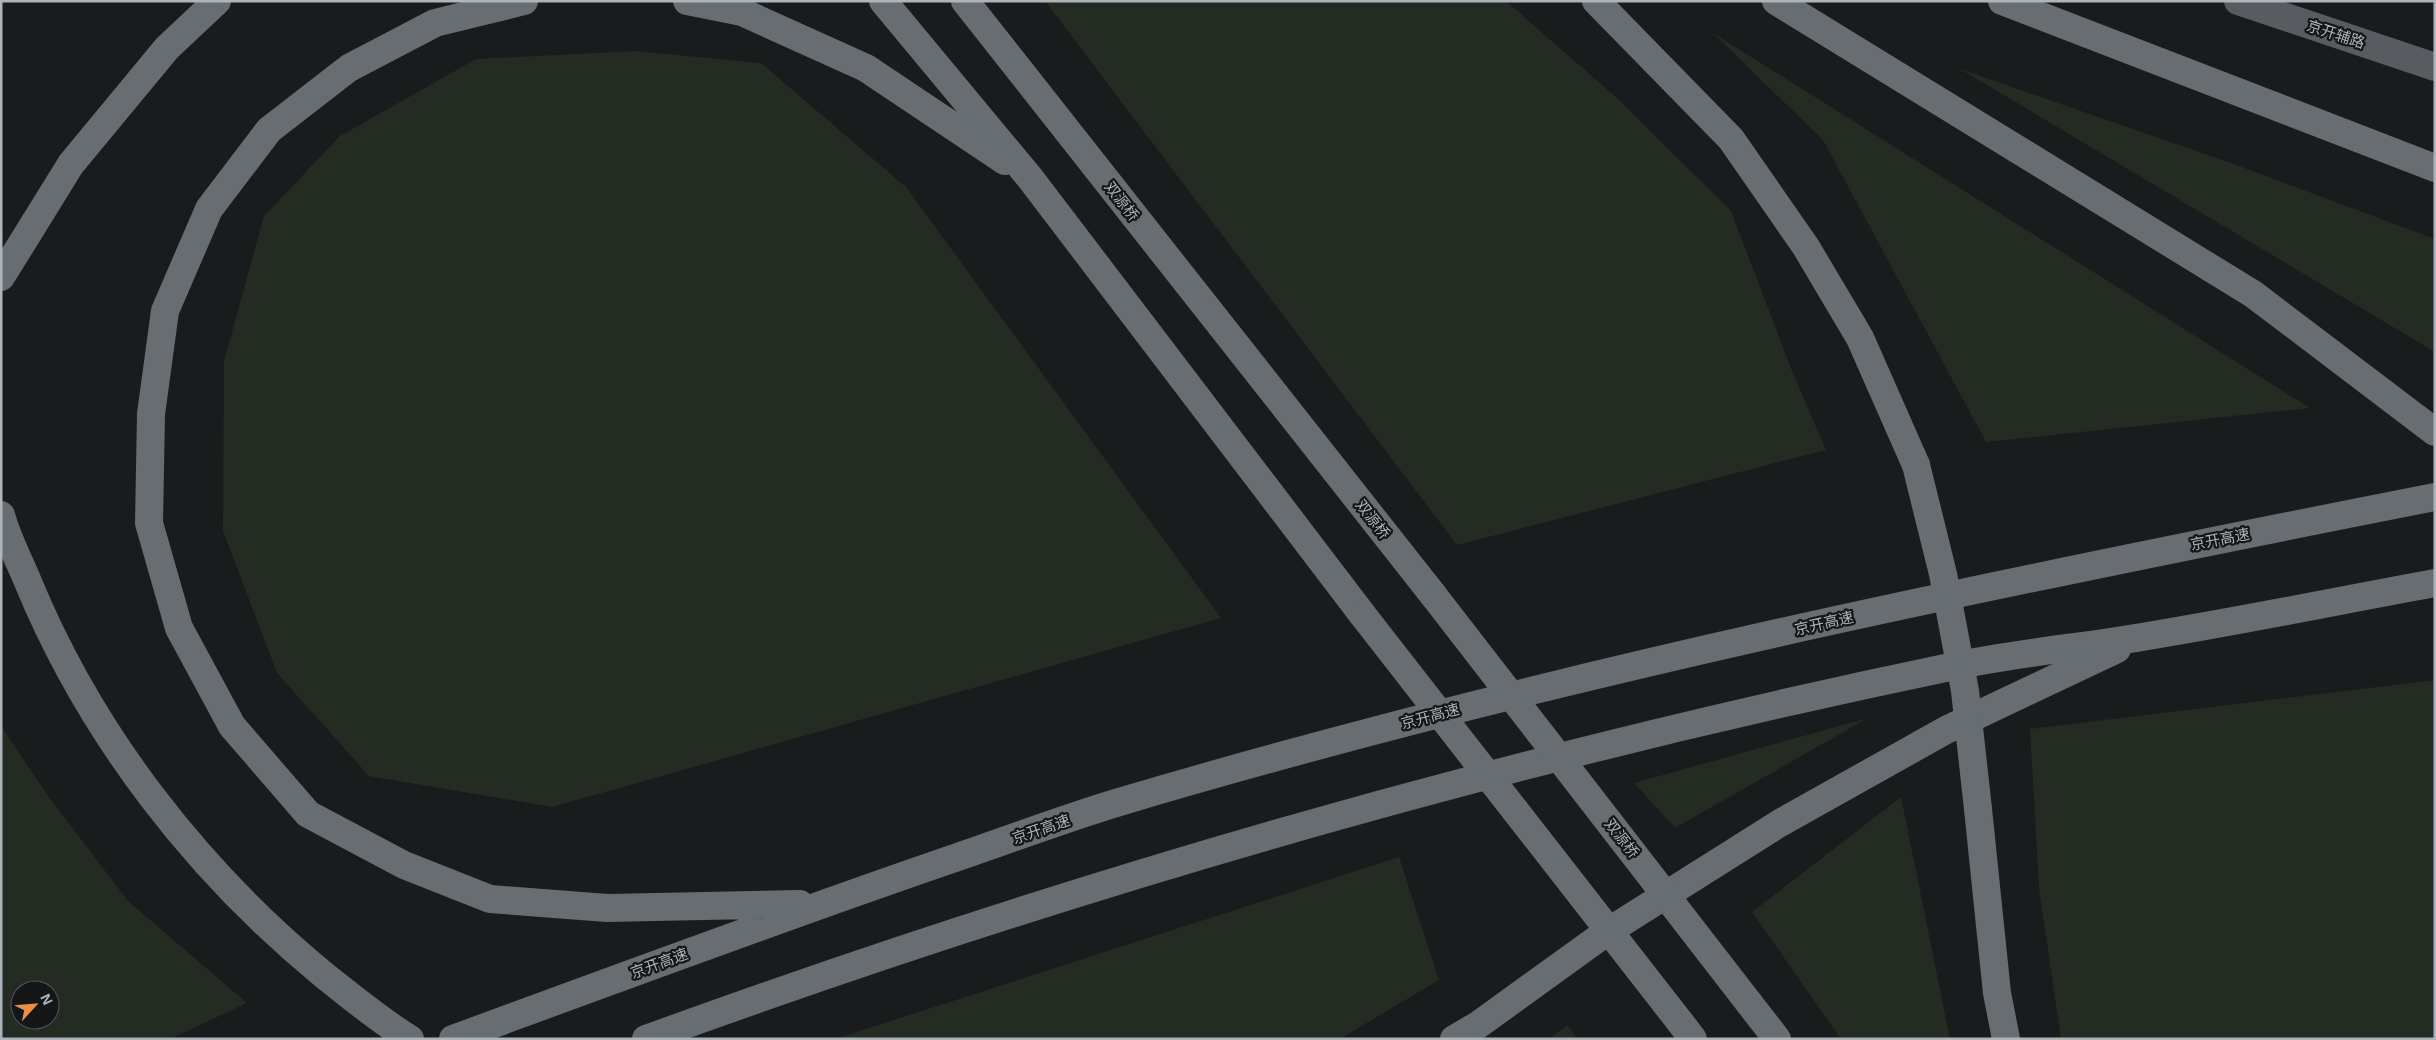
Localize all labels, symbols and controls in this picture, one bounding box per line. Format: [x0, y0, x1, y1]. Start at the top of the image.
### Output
street label: 京开辅路 [2305, 17, 2367, 51]
street label: 双源桥 [1101, 178, 1143, 224]
street label: 双源桥 [1352, 496, 1394, 542]
street label: 京开高速 [2189, 525, 2251, 553]
street label: 京开高速 [1793, 608, 1855, 638]
street label: 京开高速 [1399, 700, 1461, 732]
street label: 京开高速 [1010, 811, 1072, 847]
street label: 双源桥 [1601, 815, 1643, 861]
street label: 京开高速 [628, 945, 690, 981]
north arrow [10, 980, 60, 1030]
text: N [37, 991, 56, 1007]

